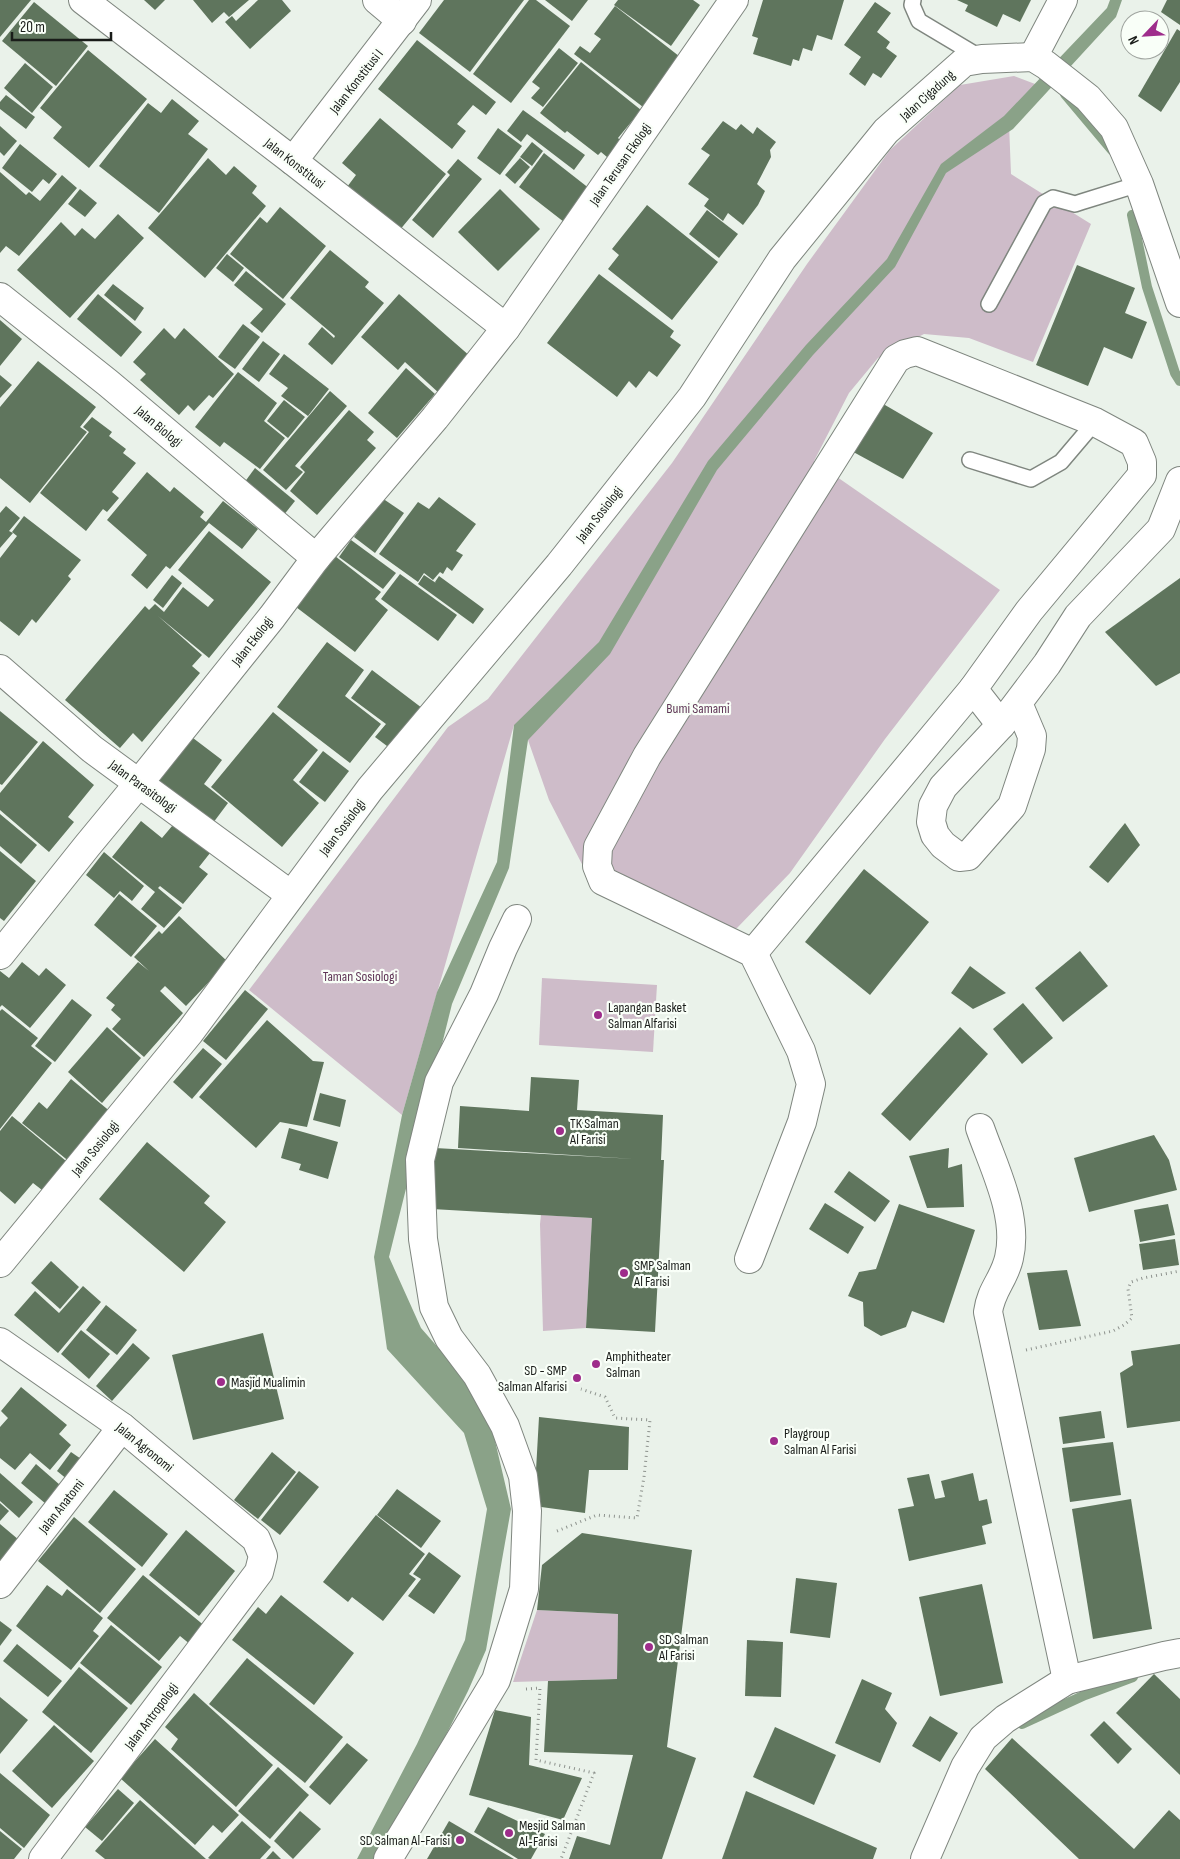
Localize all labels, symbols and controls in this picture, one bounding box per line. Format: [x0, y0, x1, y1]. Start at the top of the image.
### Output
scale bar [12, 10, 111, 42]
north arrow [1120, 10, 1170, 60]
text: 20 m [20, 18, 45, 37]
text: N [1124, 33, 1143, 47]
street label: Jalan Konstitusi I [325, 46, 387, 118]
street label: Jalan Cigadung [896, 66, 959, 125]
street label: Jalan Terusan Ekologi [585, 120, 655, 210]
street label: Jalan Konstitusi [260, 134, 328, 192]
street label: Jalan Biologi [131, 401, 185, 451]
street label: Jalan Sosiologi [572, 483, 626, 546]
street label: Jalan Ekologi [227, 613, 277, 670]
park label: Bumi Samami [666, 700, 730, 717]
street label: Jalan Parasitologi [105, 756, 180, 816]
street label: Jalan Sosiologi [315, 796, 369, 860]
park label: Taman Sosiologi [323, 968, 397, 985]
place label: Lapangan Basket Salman Alfarisi [608, 999, 686, 1032]
marker: Lapangan Basket Salman Alfarisi [592, 1009, 604, 1021]
place label: TK Salman Al Farisi [569, 1115, 619, 1148]
street label: Jalan Sosiologi [67, 1117, 123, 1180]
marker: TK Salman Al Farisi [554, 1125, 566, 1137]
place label: SMP Salman Al Farisi [633, 1257, 691, 1290]
marker: SMP Salman Al Farisi [618, 1267, 630, 1279]
place label: Amphitheater Salman [605, 1348, 671, 1381]
marker: Amphitheater Salman [590, 1358, 602, 1370]
place label: SD - SMP Salman Alfarisi [498, 1362, 567, 1395]
marker: SD - SMP Salman Alfarisi [571, 1372, 583, 1384]
place label: Masjid Mualimin [231, 1374, 306, 1391]
marker: Masjid Mualimin [215, 1376, 227, 1388]
street label: Jalan Agronomi [112, 1418, 177, 1476]
place label: Playgroup Salman Al Farisi [784, 1425, 856, 1458]
marker: Playgroup Salman Al Farisi [768, 1435, 780, 1447]
street label: Jalan Anatomi [34, 1476, 88, 1537]
place label: SD Salman Al Farisi [658, 1631, 708, 1664]
marker: SD Salman Al Farisi [643, 1641, 655, 1653]
street label: Jalan Antropologi [120, 1680, 182, 1754]
place label: Mesjid Salman Al-Farisi [518, 1817, 586, 1850]
marker: Mesjid Salman Al-Farisi [503, 1827, 515, 1839]
place label: SD Salman Al-Farisi [360, 1832, 450, 1849]
marker: SD Salman Al-Farisi [454, 1834, 466, 1846]

